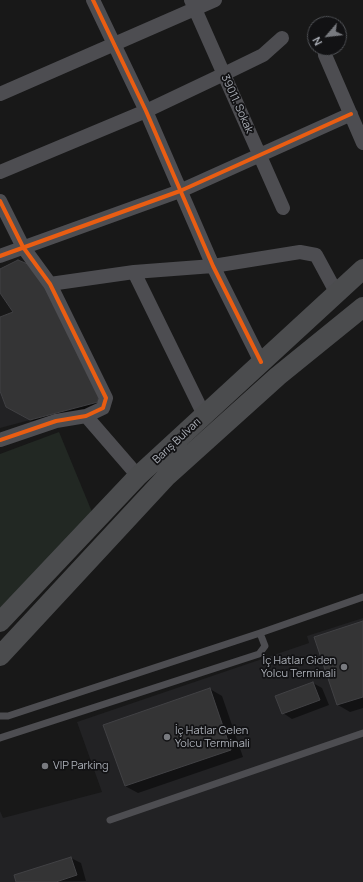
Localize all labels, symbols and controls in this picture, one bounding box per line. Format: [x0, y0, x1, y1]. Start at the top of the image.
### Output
north arrow [307, 16, 347, 56]
text: N [308, 34, 325, 48]
street label: 39011. Sokak [218, 73, 256, 135]
street label: Barış Bulvarı [150, 415, 204, 467]
place label: İç Hatlar Giden Yolcu Terminali [261, 654, 336, 680]
marker: İç Hatlar Giden Yolcu Terminali [339, 662, 349, 672]
place label: İç Hatlar Gelen Yolcu Terminali [175, 724, 250, 750]
marker: İç Hatlar Gelen Yolcu Terminali [162, 732, 172, 742]
place label: VIP Parking [53, 759, 109, 773]
marker: VIP Parking [40, 761, 50, 771]

